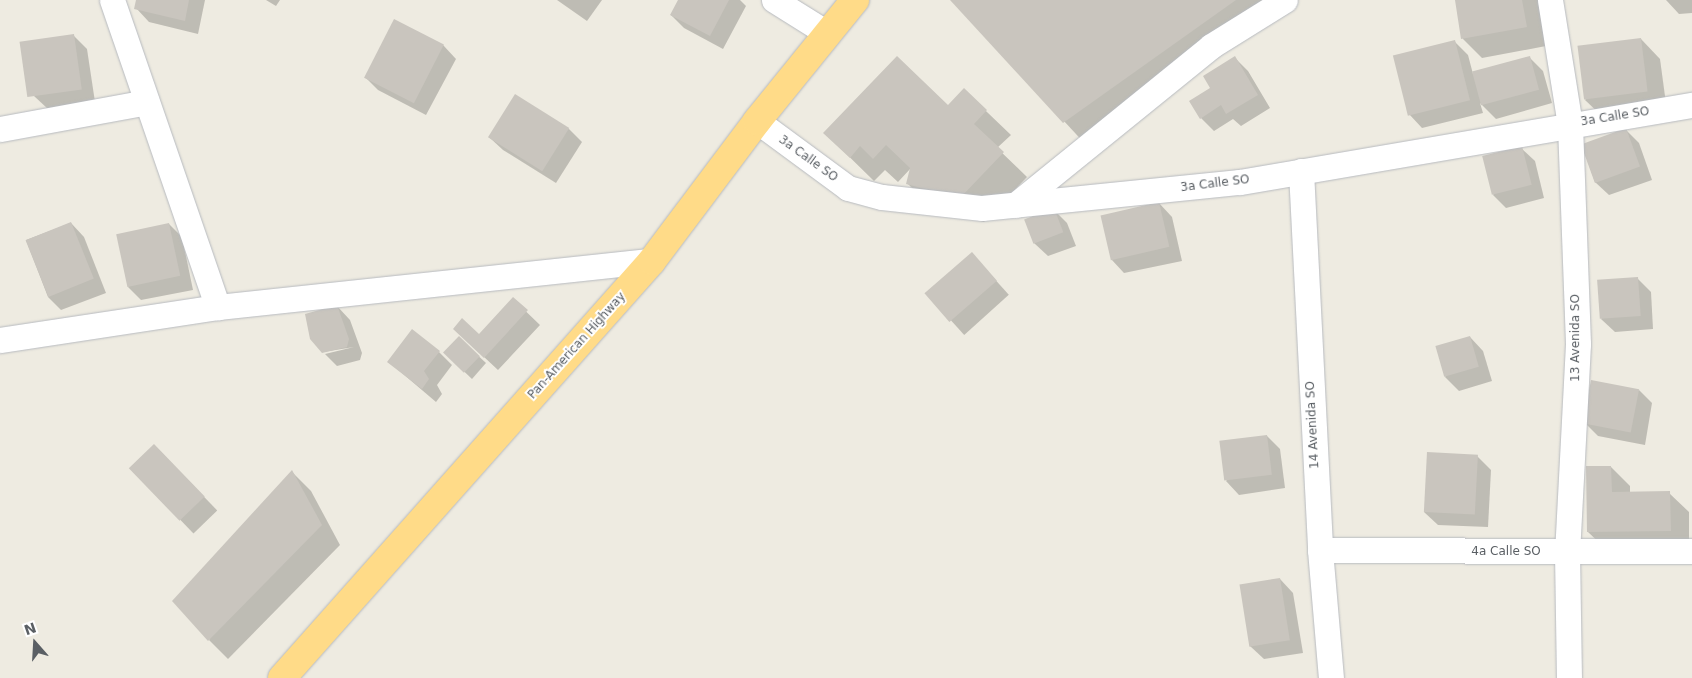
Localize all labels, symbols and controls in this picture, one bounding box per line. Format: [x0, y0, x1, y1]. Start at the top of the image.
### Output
street label: 3a Calle SO [1580, 104, 1650, 130]
street label: 3a Calle SO [776, 133, 840, 185]
street label: 3a Calle SO [1180, 173, 1250, 195]
street label: Pan-American Highway [525, 290, 629, 402]
street label: 13 Avenida SO [1569, 294, 1583, 382]
street label: 14 Avenida SO [1304, 381, 1322, 469]
street label: 4a Calle SO [1471, 545, 1541, 559]
north arrow [10, 618, 60, 668]
text: N [22, 619, 38, 638]

